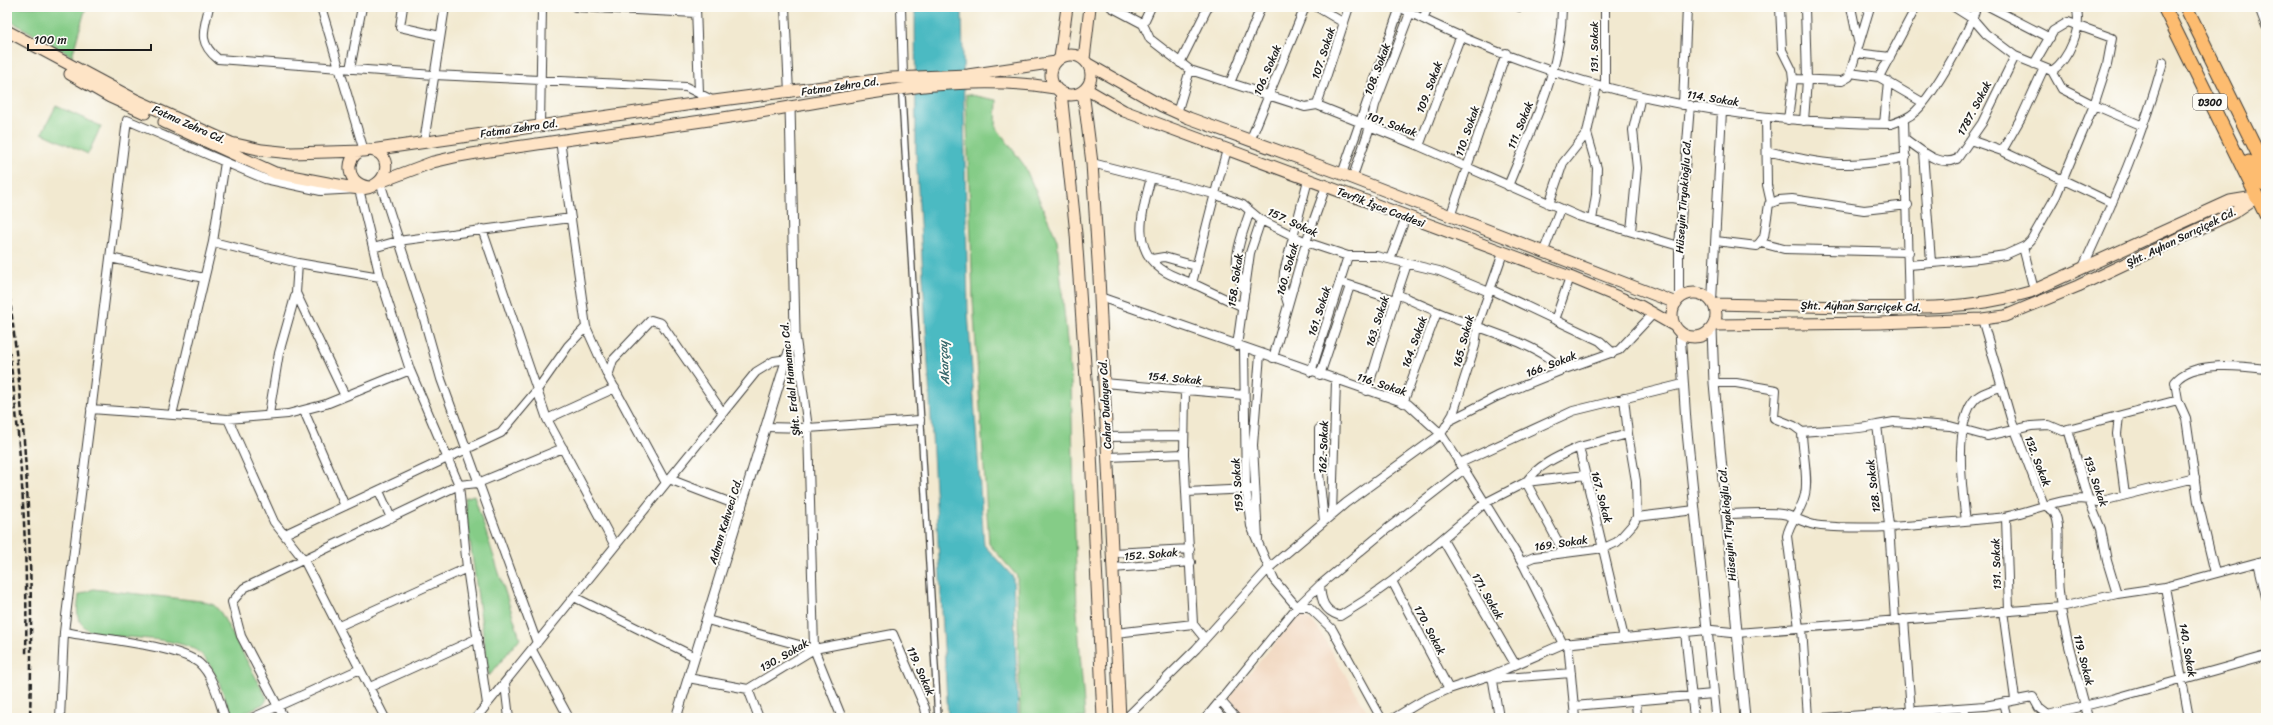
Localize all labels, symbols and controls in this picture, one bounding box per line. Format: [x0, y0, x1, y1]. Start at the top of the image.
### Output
street label: 131. Sokak [1585, 21, 1604, 73]
street label: 107. Sokak [1306, 24, 1341, 82]
scale bar [28, 26, 151, 52]
text: 100 m [34, 29, 67, 51]
street label: 108. Sokak [1359, 40, 1396, 98]
street label: 106. Sokak [1248, 42, 1287, 99]
street label: 109. Sokak [1411, 58, 1448, 116]
street label: Fatma Zehra Cd. [800, 72, 880, 101]
street label: 1787. Sokak [1952, 77, 1997, 139]
street label: 114. Sokak [1686, 85, 1740, 112]
road number: D300 [2193, 94, 2227, 110]
street label: 111. Sokak [1502, 98, 1539, 152]
street label: Fatma Zehra Cd. [149, 100, 229, 149]
street label: 110. Sokak [1450, 103, 1485, 159]
street label: 101. Sokak [1364, 107, 1420, 142]
street label: Fatma Zehra Cd. [479, 114, 559, 143]
street label: Hüseyin Tiryakioğlu Cd. [1670, 138, 1697, 254]
street label: Tevfik İşce Caddesi [1334, 182, 1429, 233]
street label: Şht. Ayhan Sarıçiçek Cd. [2123, 202, 2240, 272]
street label: 157. Sokak [1264, 203, 1321, 242]
street label: 160. Sokak [1271, 241, 1304, 298]
street label: 158. Sokak [1222, 252, 1249, 308]
street label: 161. Sokak [1302, 284, 1337, 339]
street label: 163. Sokak [1360, 293, 1395, 349]
street label: Şht. Ayhan Sarıçiçek Cd. [1800, 296, 1922, 317]
street label: 165. Sokak [1447, 313, 1480, 369]
street label: 164. Sokak [1396, 314, 1433, 371]
street label: Şht. Erdal Hamamcı Cd. [775, 321, 806, 437]
water label: Akarçay [932, 339, 956, 386]
street label: 166. Sokak [1523, 346, 1580, 383]
street label: Cahar Dudayev Cd. [1094, 358, 1117, 449]
street label: 154. Sokak [1147, 367, 1203, 390]
street label: 116. Sokak [1354, 367, 1409, 402]
street label: 162. Sokak [1313, 420, 1334, 474]
street label: 132. Sokak [2019, 433, 2056, 489]
street label: 133. Sokak [2078, 453, 2113, 509]
street label: 159. Sokak [1226, 457, 1249, 513]
street label: 128. Sokak [1861, 458, 1886, 514]
street label: Hüseyin Tiryakioğlu Cd. [1713, 466, 1742, 582]
street label: 167. Sokak [1585, 469, 1618, 525]
street label: Adnan Kahveci Cd. [703, 476, 748, 567]
street label: 169. Sokak [1533, 530, 1589, 557]
street label: 131. Sokak [1986, 538, 2007, 590]
street label: 152. Sokak [1123, 543, 1179, 566]
street label: 171. Sokak [1466, 569, 1509, 623]
street label: 170. Sokak [1409, 602, 1451, 659]
street label: 140. Sokak [2173, 622, 2202, 679]
street label: 119. Sokak [2068, 633, 2099, 688]
street label: 130. Sokak [756, 634, 812, 677]
street label: 119. Sokak [901, 644, 940, 699]

